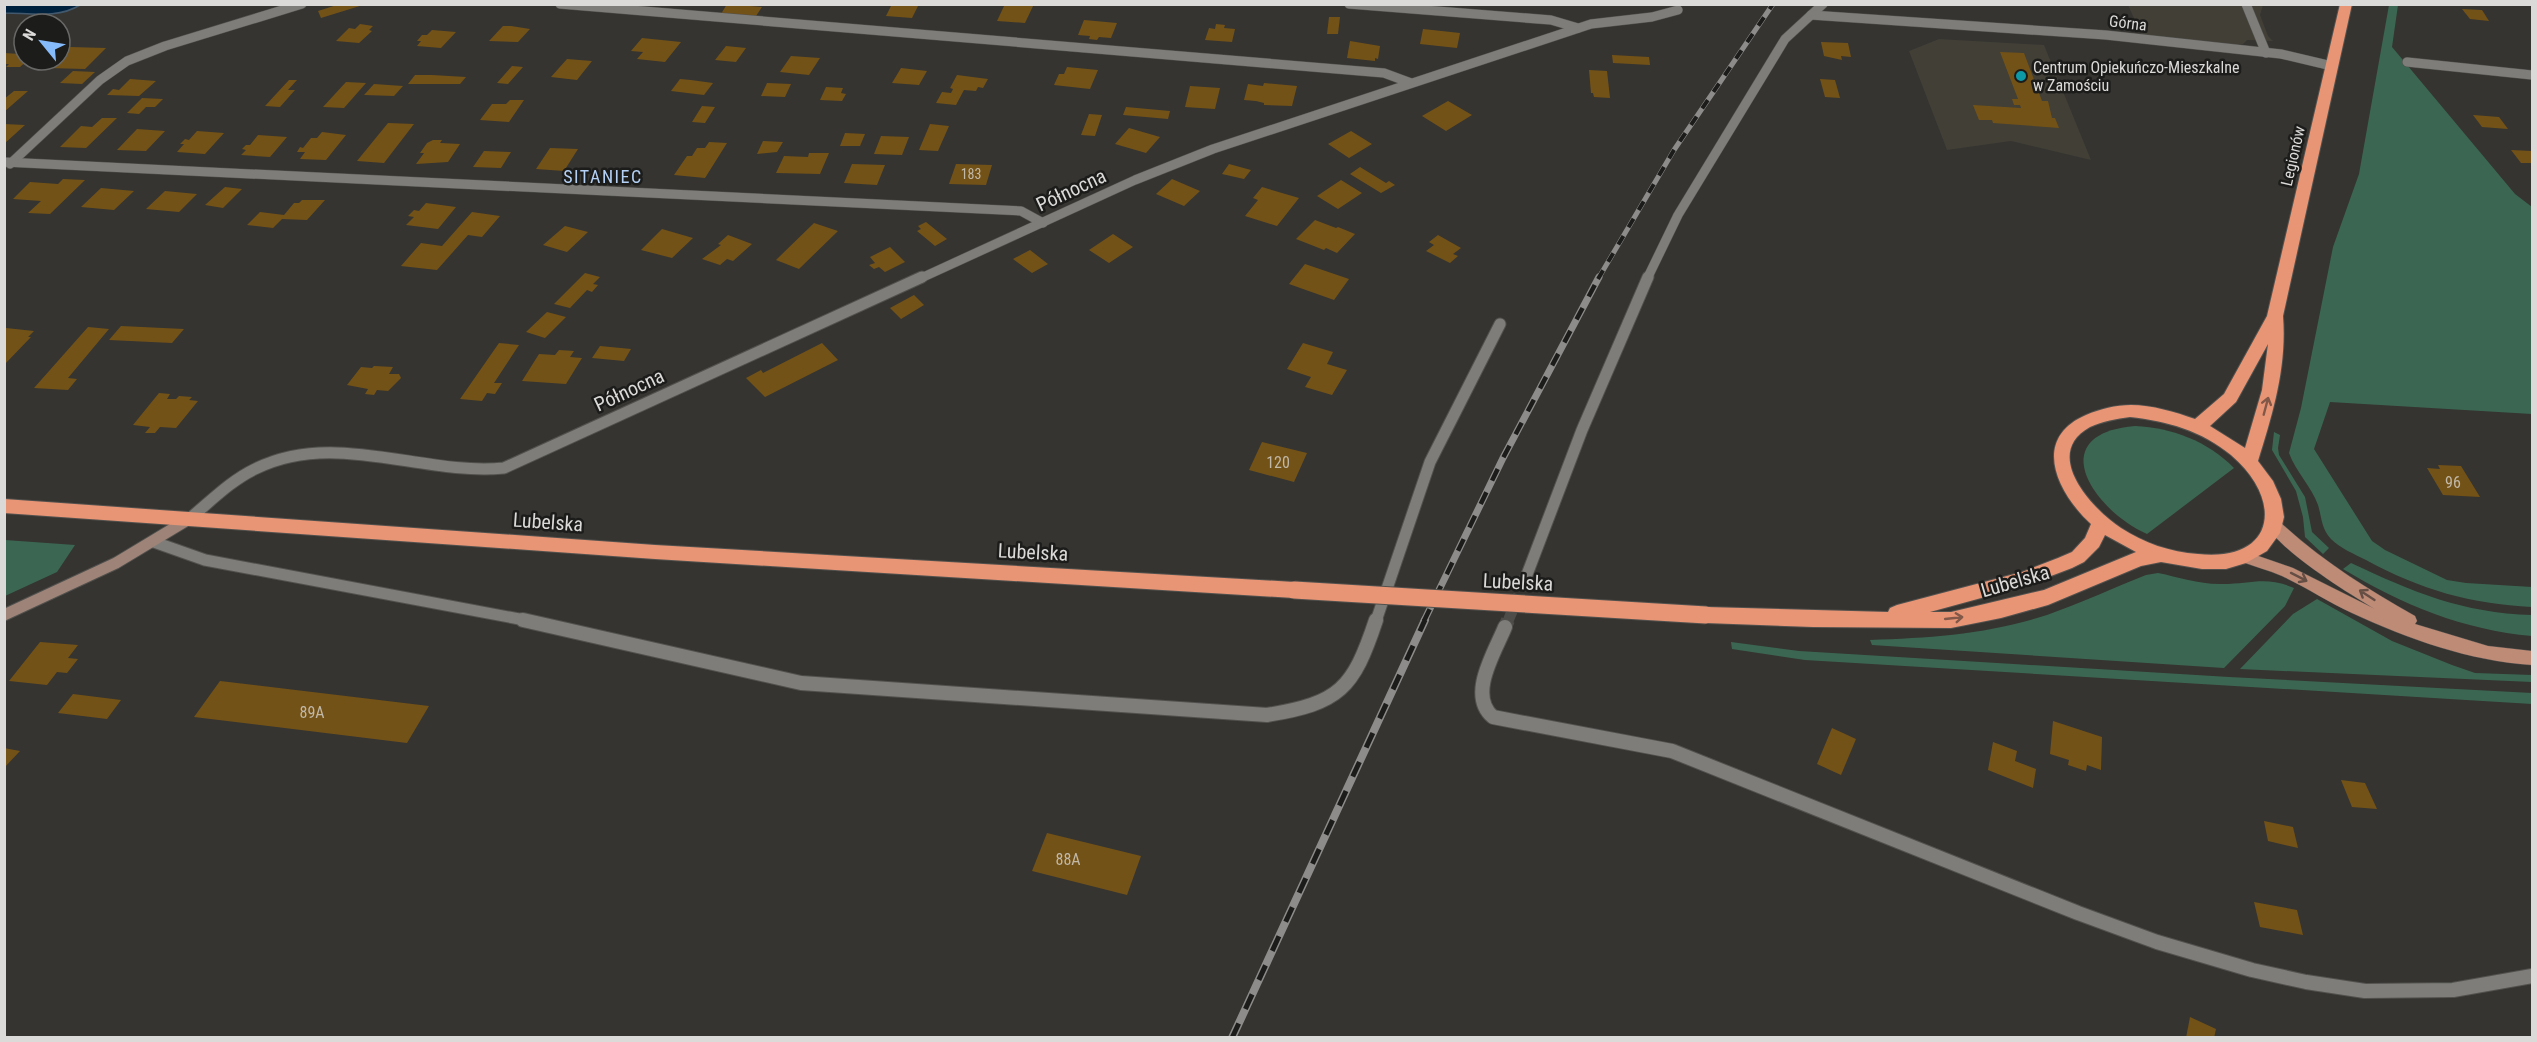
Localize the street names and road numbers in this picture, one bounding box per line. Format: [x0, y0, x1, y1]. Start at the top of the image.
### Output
street label: Górna [2108, 11, 2148, 35]
street label: Legionów [2277, 124, 2309, 188]
street label: Północna [1032, 163, 1110, 217]
street label: Północna [590, 363, 668, 417]
street label: Lubelska [512, 508, 584, 536]
street label: Lubelska [997, 538, 1069, 566]
street label: Lubelska [1978, 560, 2052, 602]
street label: Lubelska [1482, 568, 1554, 596]

